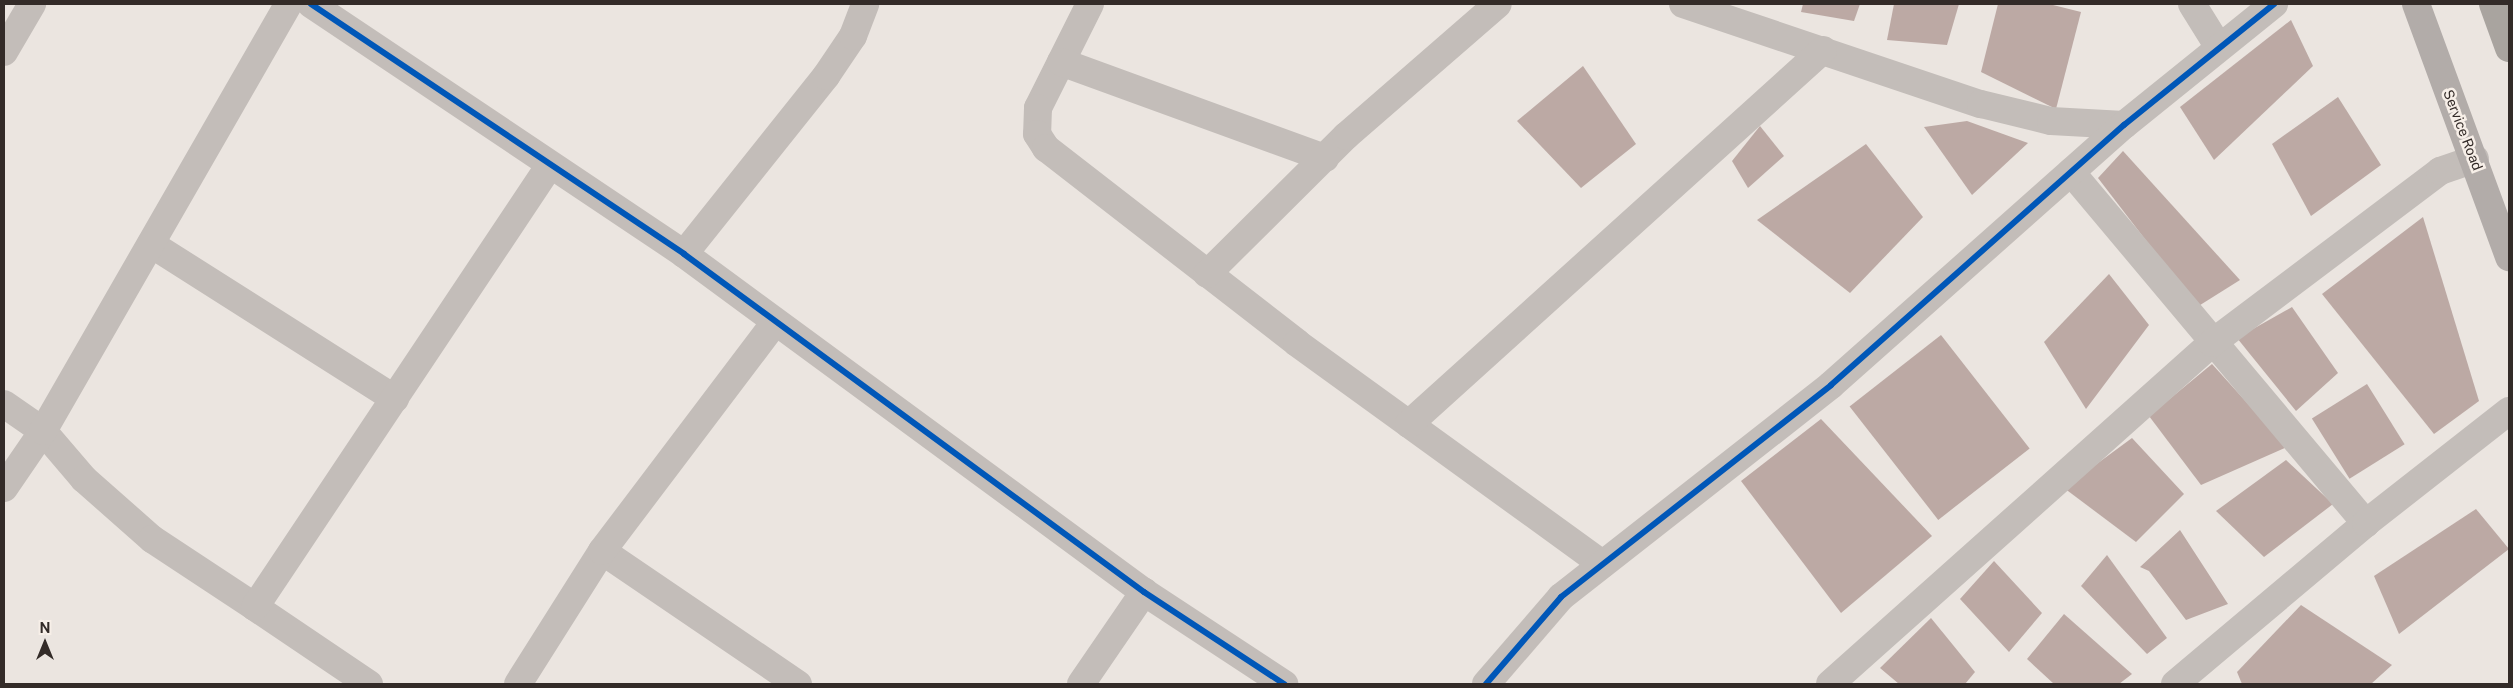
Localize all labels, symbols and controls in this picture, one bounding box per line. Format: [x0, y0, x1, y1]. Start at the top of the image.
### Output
street label: Service Road [2440, 87, 2486, 173]
north arrow [20, 618, 70, 668]
text: N [40, 620, 50, 636]

